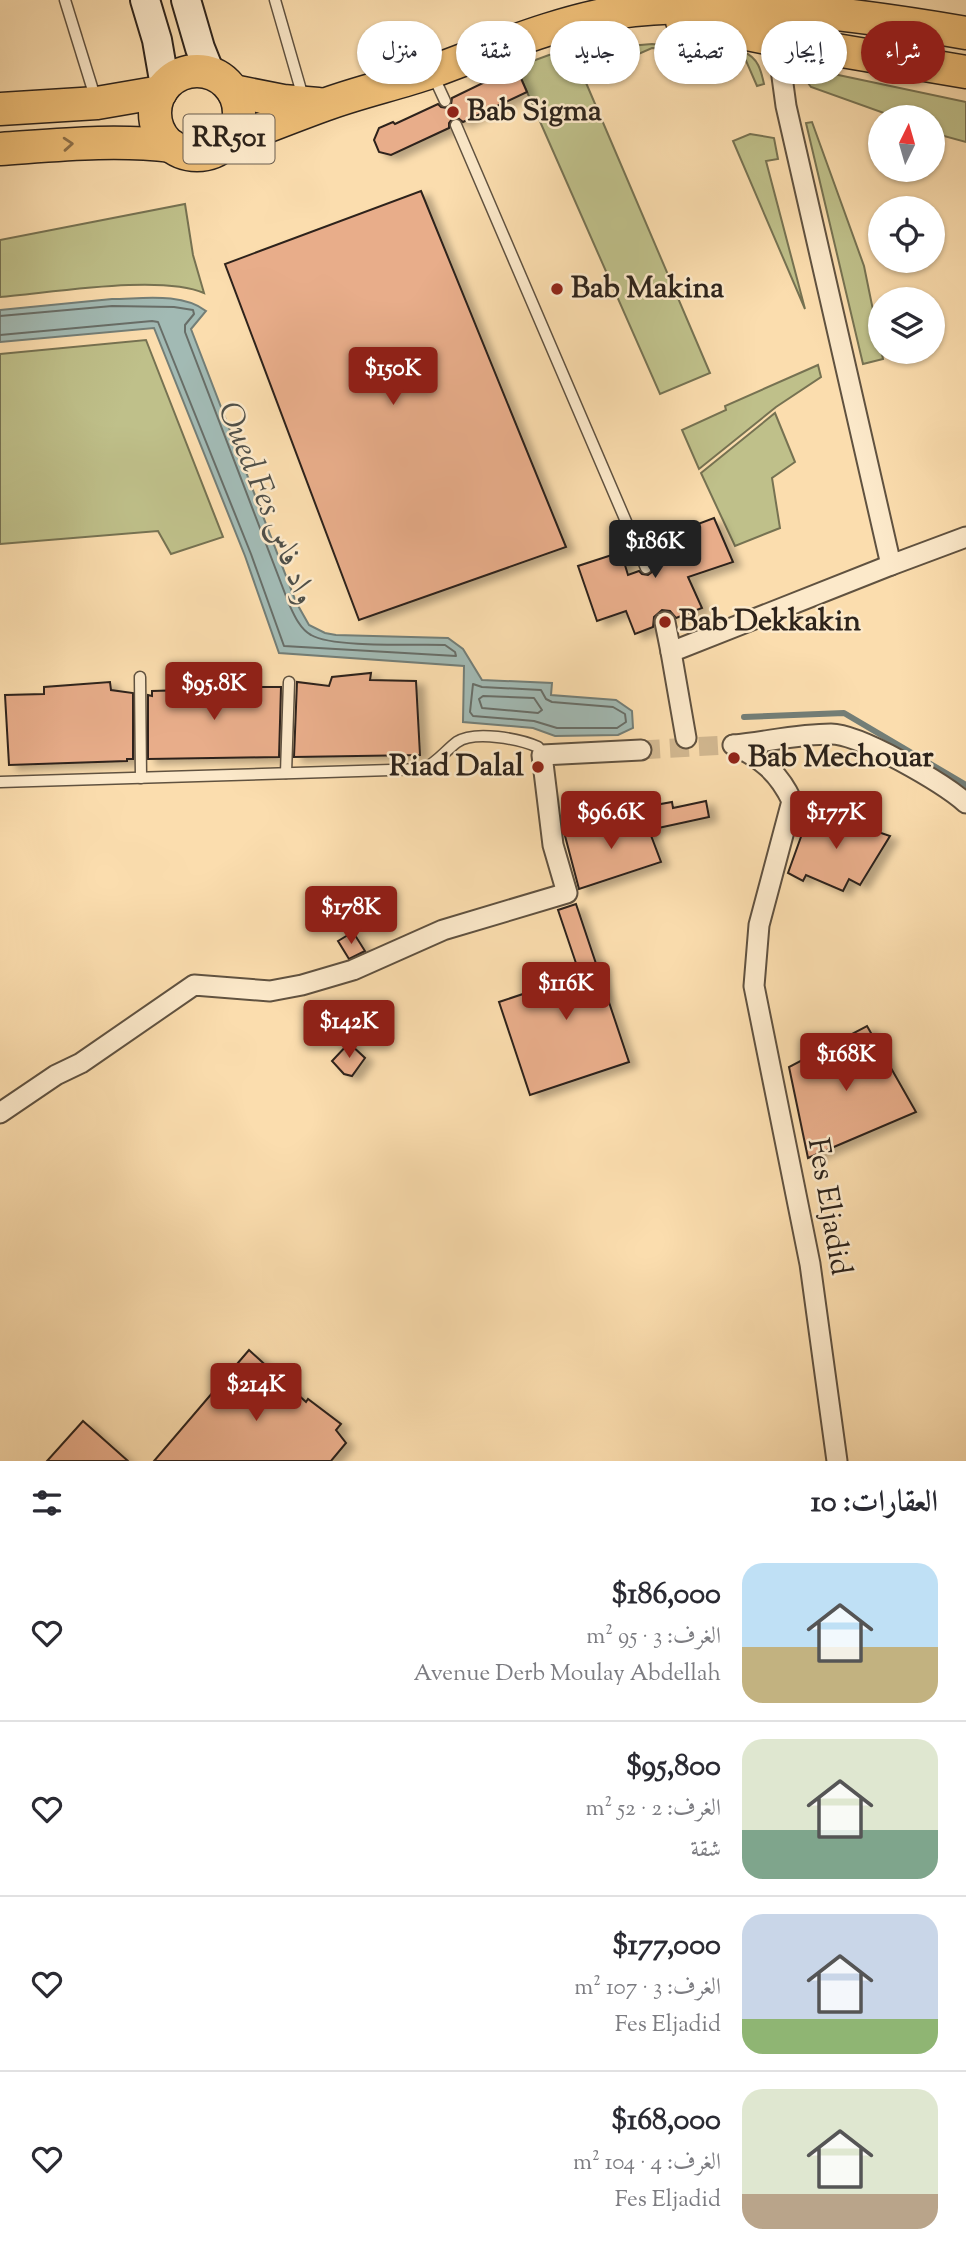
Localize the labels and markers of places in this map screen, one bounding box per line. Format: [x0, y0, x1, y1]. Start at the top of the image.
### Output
place label: Bab Sigma [467, 91, 602, 134]
marker: Bab Sigma [445, 104, 461, 120]
place label: Bab Makina [571, 268, 724, 311]
marker: Bab Makina [549, 281, 565, 297]
pin: $150K [344, 348, 442, 407]
pin: $186K [606, 520, 704, 580]
place label: Bab Dekkakin [679, 601, 861, 644]
marker: Bab Dekkakin [657, 614, 673, 630]
pin: $95.8K [157, 662, 271, 722]
place label: Bab Mechouar [748, 737, 934, 780]
place label: Riad Dalal [389, 746, 525, 789]
marker: Bab Mechouar [726, 750, 742, 766]
marker: Riad Dalal [530, 759, 546, 775]
pin: $96.6K [554, 792, 668, 851]
pin: $177K [787, 792, 885, 851]
pin: $178K [302, 886, 400, 946]
pin: $116K [517, 962, 615, 1022]
pin: $142K [300, 1000, 398, 1060]
pin: $168K [797, 1034, 895, 1093]
pin: $214K [207, 1364, 305, 1423]

